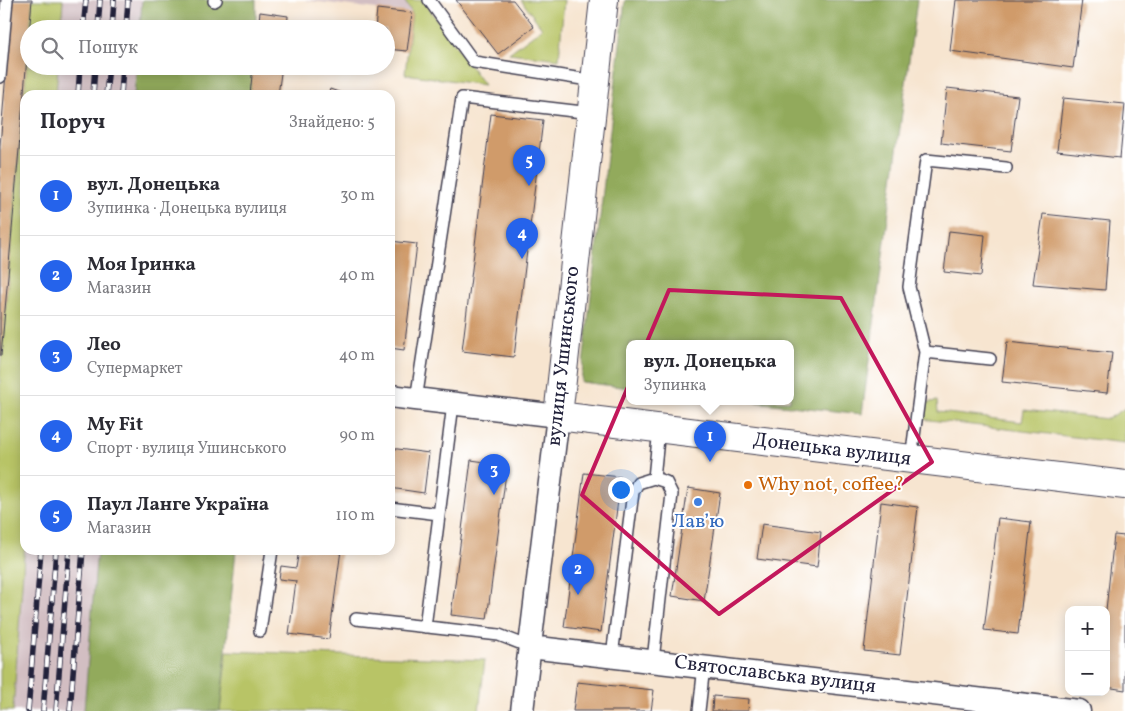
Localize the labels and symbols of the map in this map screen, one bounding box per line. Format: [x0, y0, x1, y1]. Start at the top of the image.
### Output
pin: 5 [513, 145, 545, 186]
pin: 4 [506, 218, 538, 259]
street label: вулиця Ушинського [541, 265, 587, 447]
pin: 1 [694, 421, 726, 462]
street label: Донецька вулиця [751, 426, 913, 474]
pin: 3 [478, 454, 510, 495]
place label: Why not, coffee? [758, 471, 905, 499]
your location [608, 477, 634, 503]
marker: Why not, coffee? [742, 479, 754, 491]
marker: Лав’ю [692, 496, 704, 508]
place label: Лав’ю [672, 508, 724, 536]
pin: 2 [562, 554, 594, 595]
street label: Святославська вулиця [673, 649, 877, 701]

